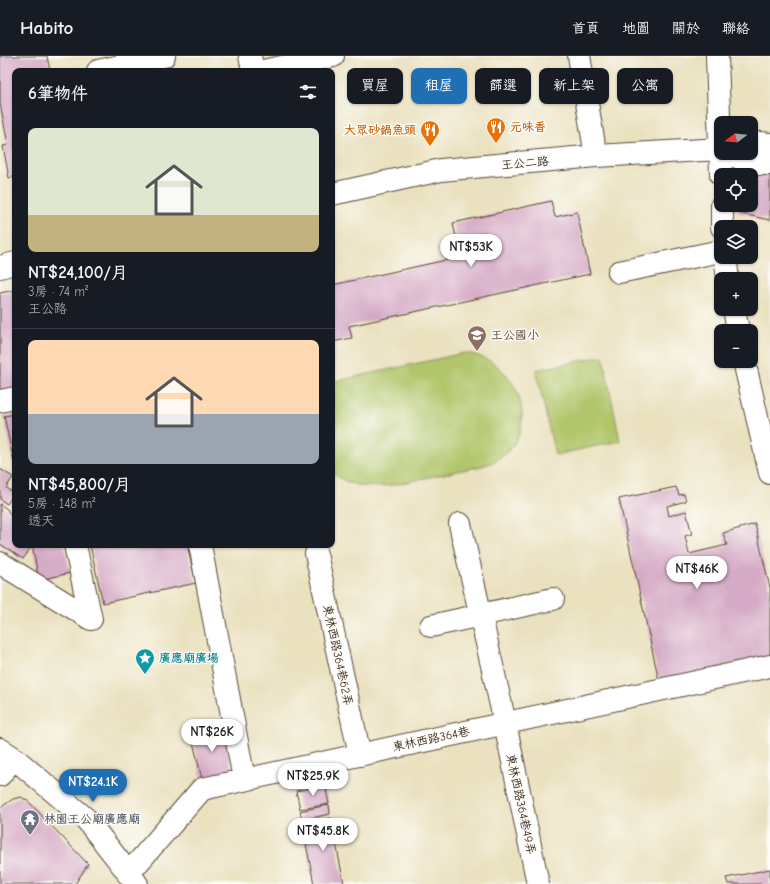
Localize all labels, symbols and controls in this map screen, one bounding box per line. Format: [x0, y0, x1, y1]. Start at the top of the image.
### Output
text: Habito [20, 17, 73, 39]
text: 首頁 [572, 20, 600, 37]
text: 地圖 [622, 20, 650, 37]
text: 關於 [672, 20, 700, 37]
text: 聯絡 [722, 20, 750, 37]
chip: 買屋 [347, 68, 403, 104]
chip: 租屋 [411, 68, 467, 104]
chip: 篩選 [475, 68, 531, 104]
chip: 新上架 [539, 68, 609, 104]
chip: 公寓 [617, 68, 673, 104]
icon: filters [297, 81, 319, 103]
text: 6筆物件 [28, 84, 88, 103]
restaurant icon: 元味香 [485, 116, 507, 144]
north arrow [714, 116, 758, 160]
map controls [714, 116, 758, 368]
restaurant icon: 大眾砂鍋魚頭 [419, 119, 441, 147]
place label: 元味香 [510, 120, 546, 134]
place label: 大眾砂鍋魚頭 [344, 123, 416, 137]
icon: home [138, 154, 210, 226]
street label: 王公二路 [500, 154, 550, 172]
button: locate [714, 168, 758, 212]
button: layers [714, 220, 758, 264]
pin: NT$53K [438, 234, 504, 268]
text: NT$53K [449, 239, 493, 254]
text: NT$24,100/月 [28, 263, 128, 282]
button: + [714, 272, 758, 316]
text: 3房 · 74 m² [28, 284, 88, 299]
text: 王公路 [28, 301, 67, 316]
school or university icon: 王公國小 [466, 324, 488, 352]
button: − [714, 324, 758, 368]
place label: 王公國小 [491, 328, 539, 342]
icon: home [138, 366, 210, 438]
text: NT$45,800/月 [28, 475, 131, 494]
text: 5房 · 148 m² [28, 496, 95, 511]
text: 透天 [28, 513, 54, 528]
pin: NT$46K [664, 556, 730, 590]
text: NT$46K [675, 561, 719, 576]
street label: 東林西路364巷62弄 [320, 603, 356, 707]
place icon: 廣應廟廣場 [134, 647, 156, 675]
place label: 廣應廟廣場 [159, 651, 219, 665]
pin: NT$26K [179, 719, 245, 753]
text: NT$26K [190, 724, 234, 739]
street label: 東林西路364巷 [391, 724, 471, 754]
street label: 東林西路364巷49弄 [503, 752, 539, 856]
pin: NT$25.9K [272, 763, 354, 797]
text: NT$25.9K [287, 768, 339, 783]
pin: NT$24.1K [52, 769, 134, 803]
text: NT$24.1K [68, 774, 118, 789]
temple icon: 林園王公廟廣應廟 [19, 808, 41, 836]
place label: 林園王公廟廣應廟 [44, 812, 140, 826]
pin: NT$45.8K [282, 818, 364, 852]
text: NT$45.8K [297, 823, 349, 838]

